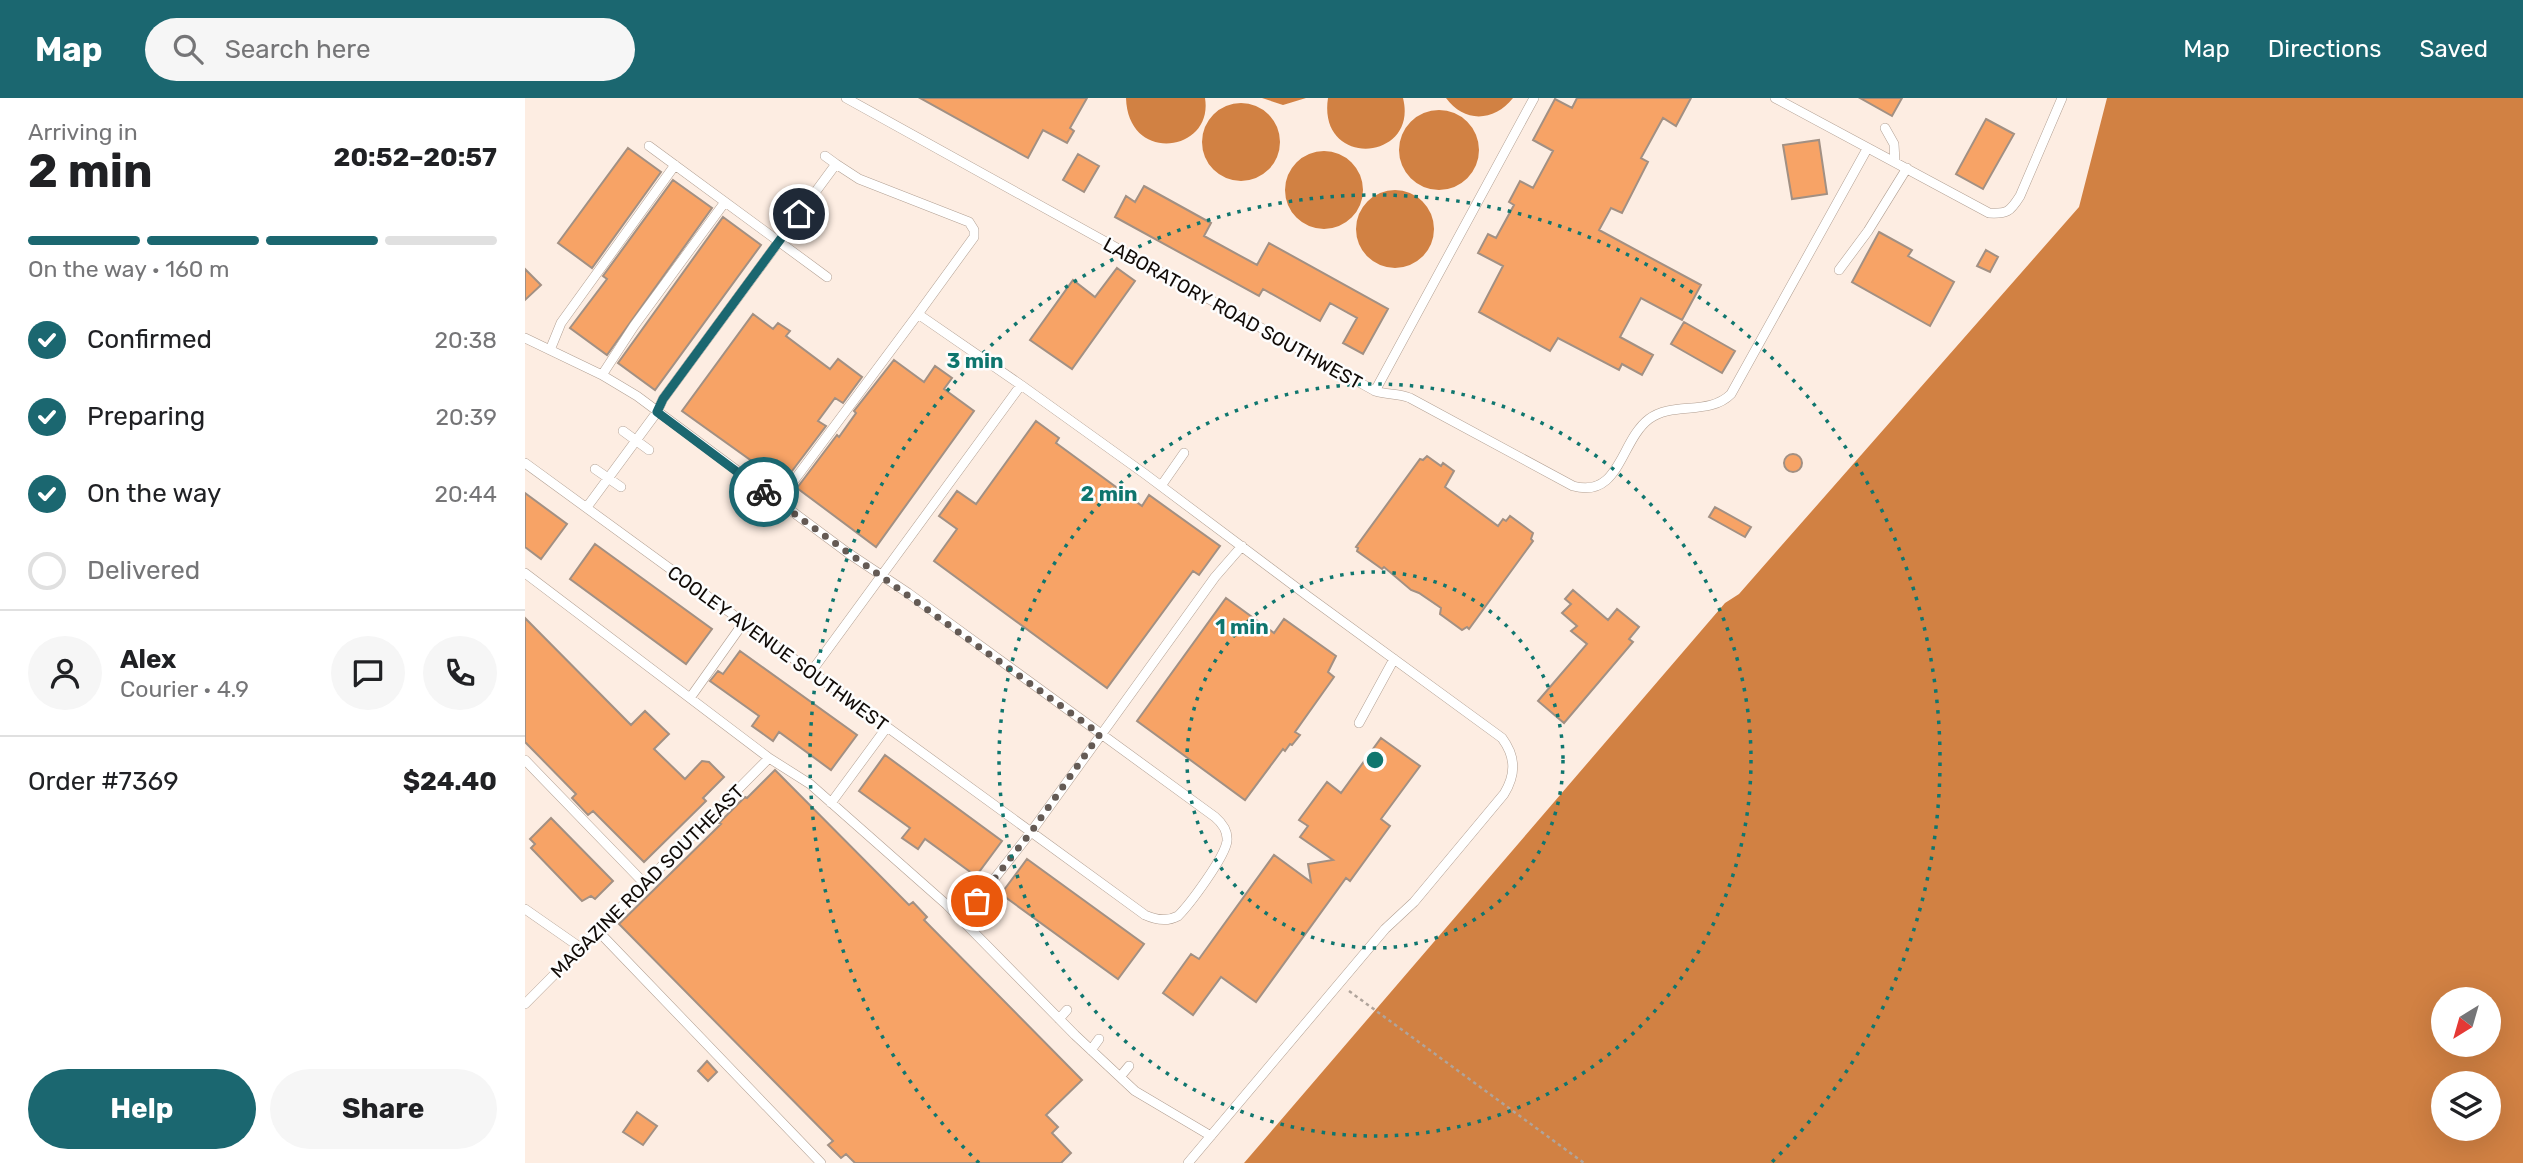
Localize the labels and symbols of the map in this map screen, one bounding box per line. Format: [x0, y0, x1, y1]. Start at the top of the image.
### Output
pin [769, 184, 829, 244]
street label: LABORATORY ROAD SOUTHWEST [1099, 233, 1366, 394]
text: 3 min [946, 348, 1004, 373]
courier [729, 457, 799, 527]
text: 2 min [1081, 481, 1137, 506]
street label: COOLEY AVENUE SOUTHWEST [663, 561, 892, 736]
text: 1 min [1215, 614, 1269, 639]
centre of rings [1363, 748, 1387, 772]
street label: MAGAZINE ROAD SOUTHEAST [546, 780, 749, 983]
pin [947, 871, 1007, 931]
north arrow [2431, 987, 2501, 1057]

